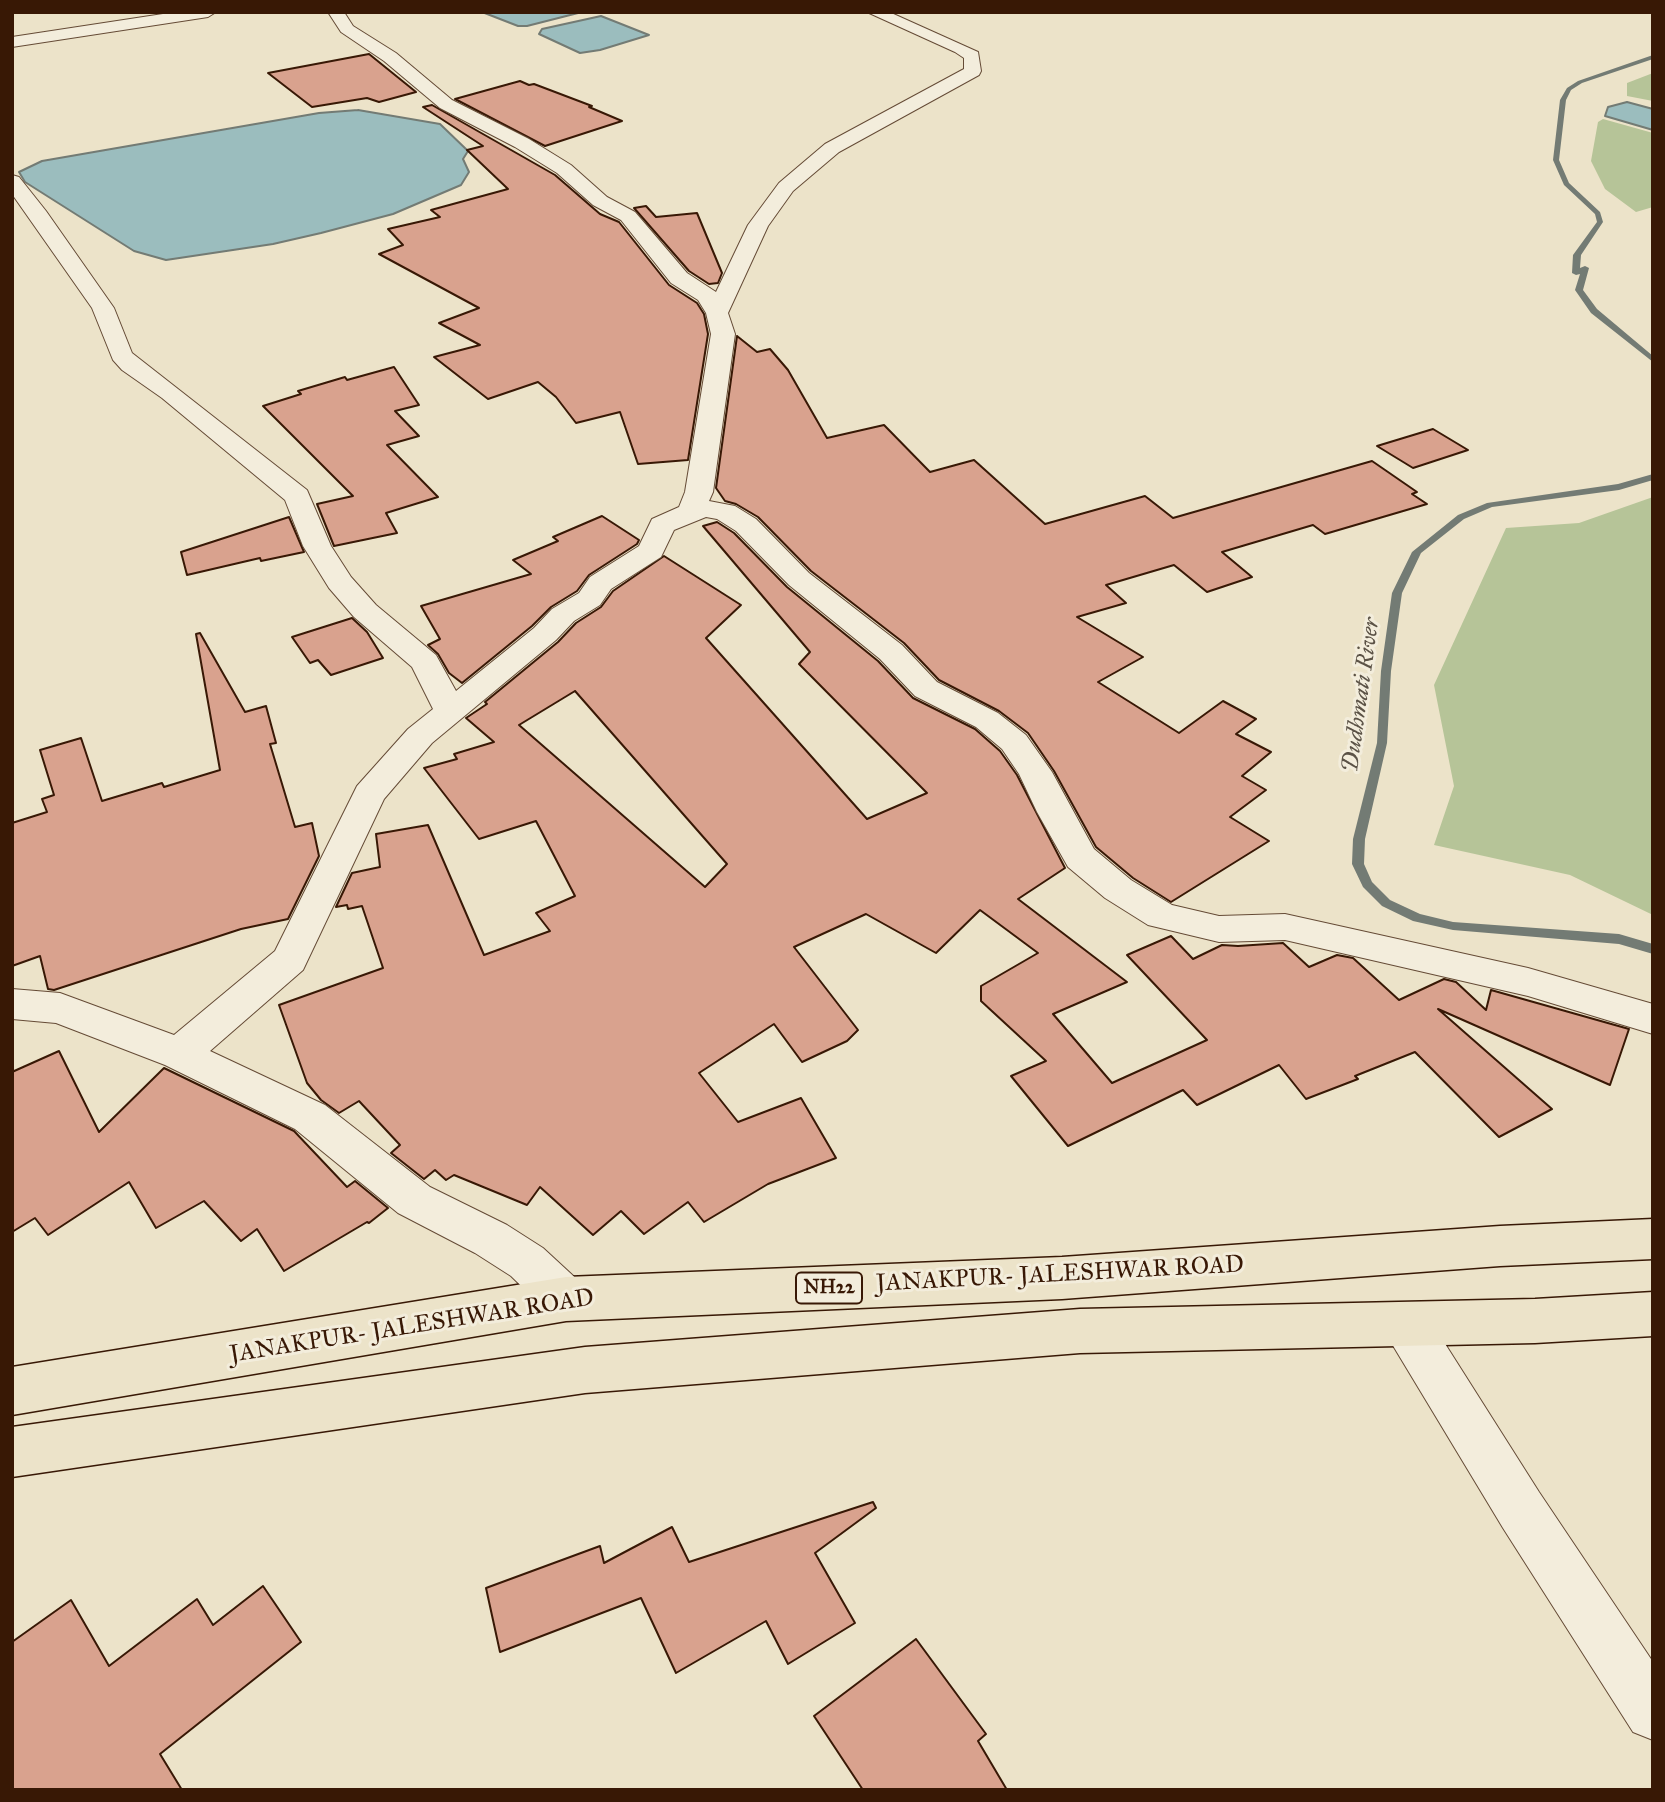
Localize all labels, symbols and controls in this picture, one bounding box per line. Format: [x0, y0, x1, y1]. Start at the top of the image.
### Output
water label: Dudhmati River [1337, 616, 1387, 774]
street label: JANAKPUR- JALESHWAR ROAD [875, 1251, 1245, 1299]
road number: NH22 [796, 1272, 862, 1304]
street label: JANAKPUR- JALESHWAR ROAD [228, 1284, 596, 1370]

